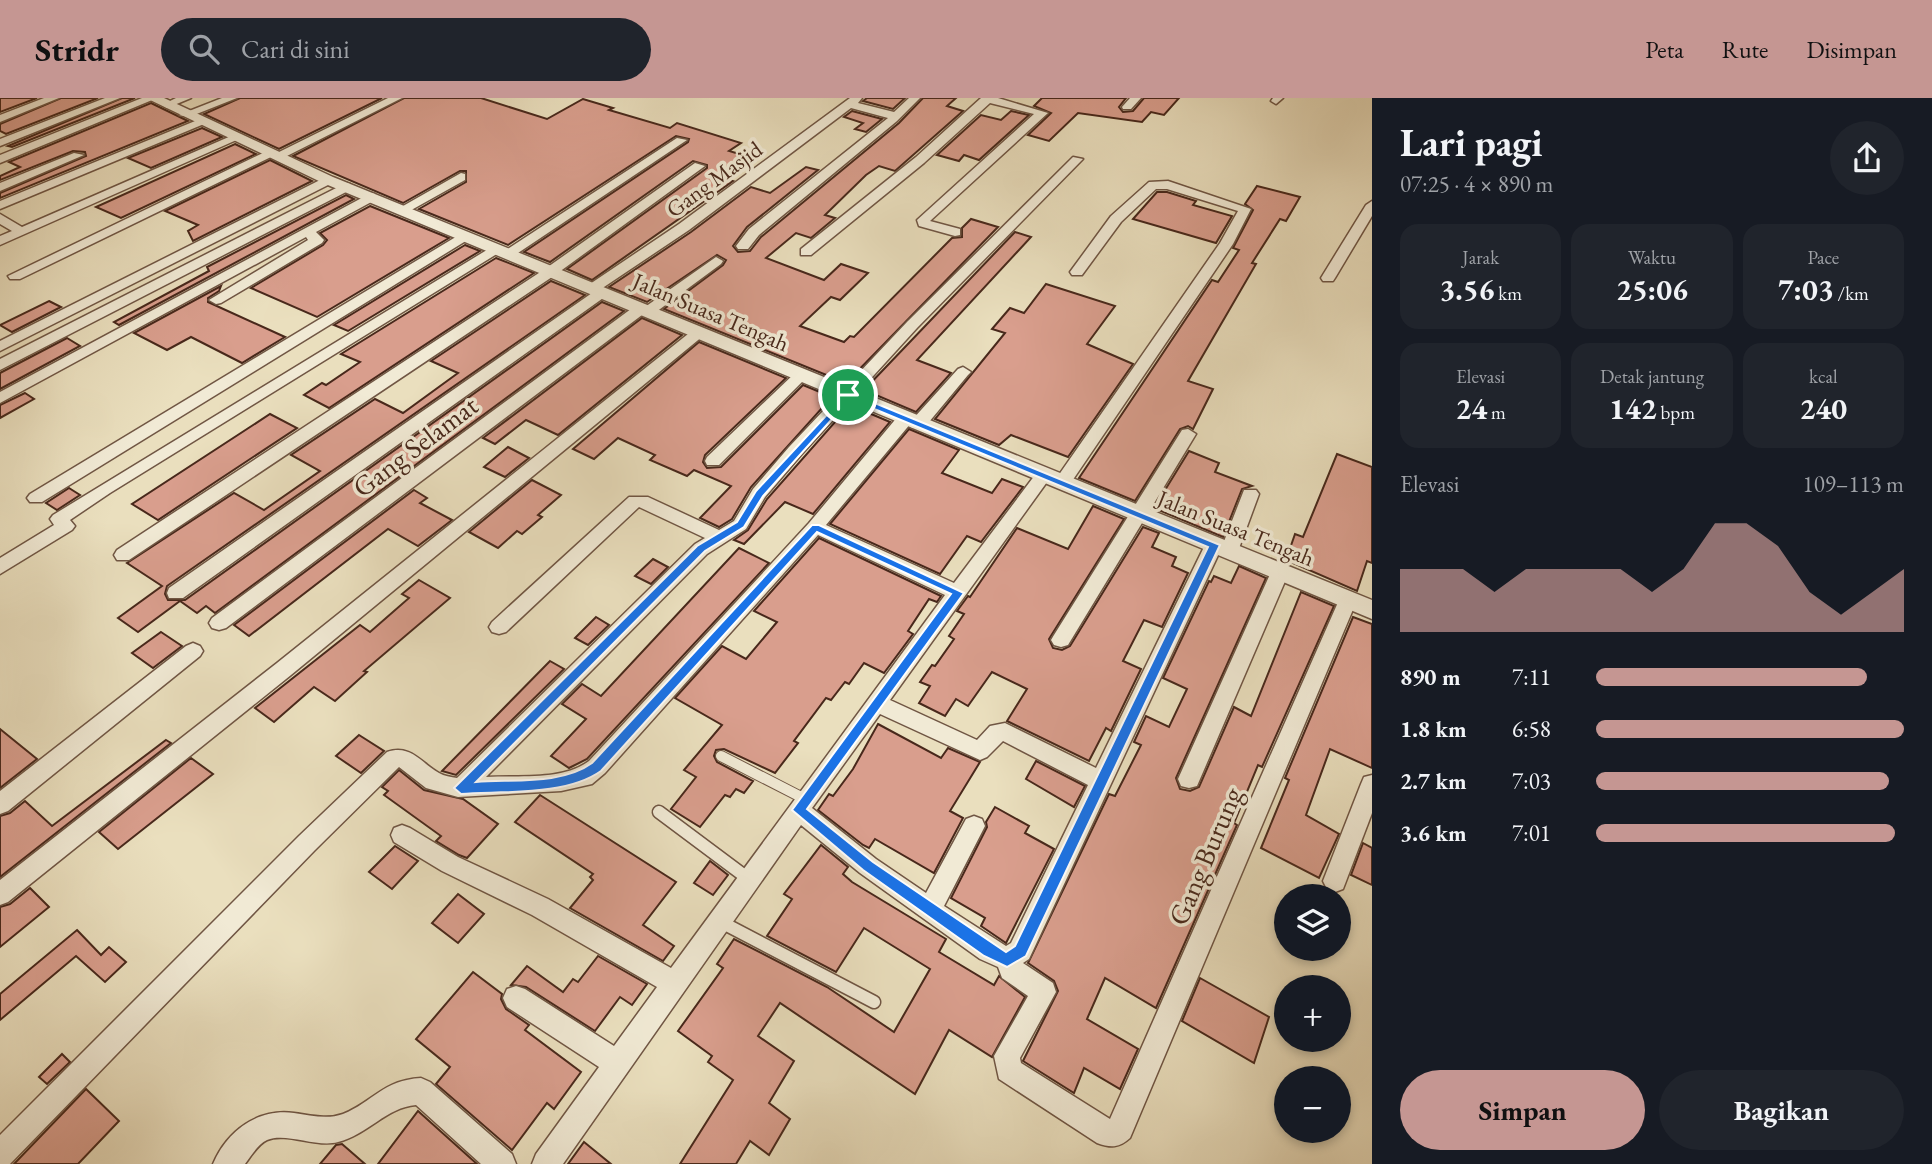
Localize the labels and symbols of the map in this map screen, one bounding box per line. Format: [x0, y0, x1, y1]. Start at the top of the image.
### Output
street label: Gang Masjid [660, 134, 768, 224]
street label: Jalan Suasa Tengah [627, 265, 794, 358]
pin [818, 365, 878, 425]
street label: Gang Selamat [345, 387, 485, 505]
street label: Jalan Suasa Tengah [1151, 482, 1319, 573]
street label: Gang Burung [1160, 781, 1250, 930]

